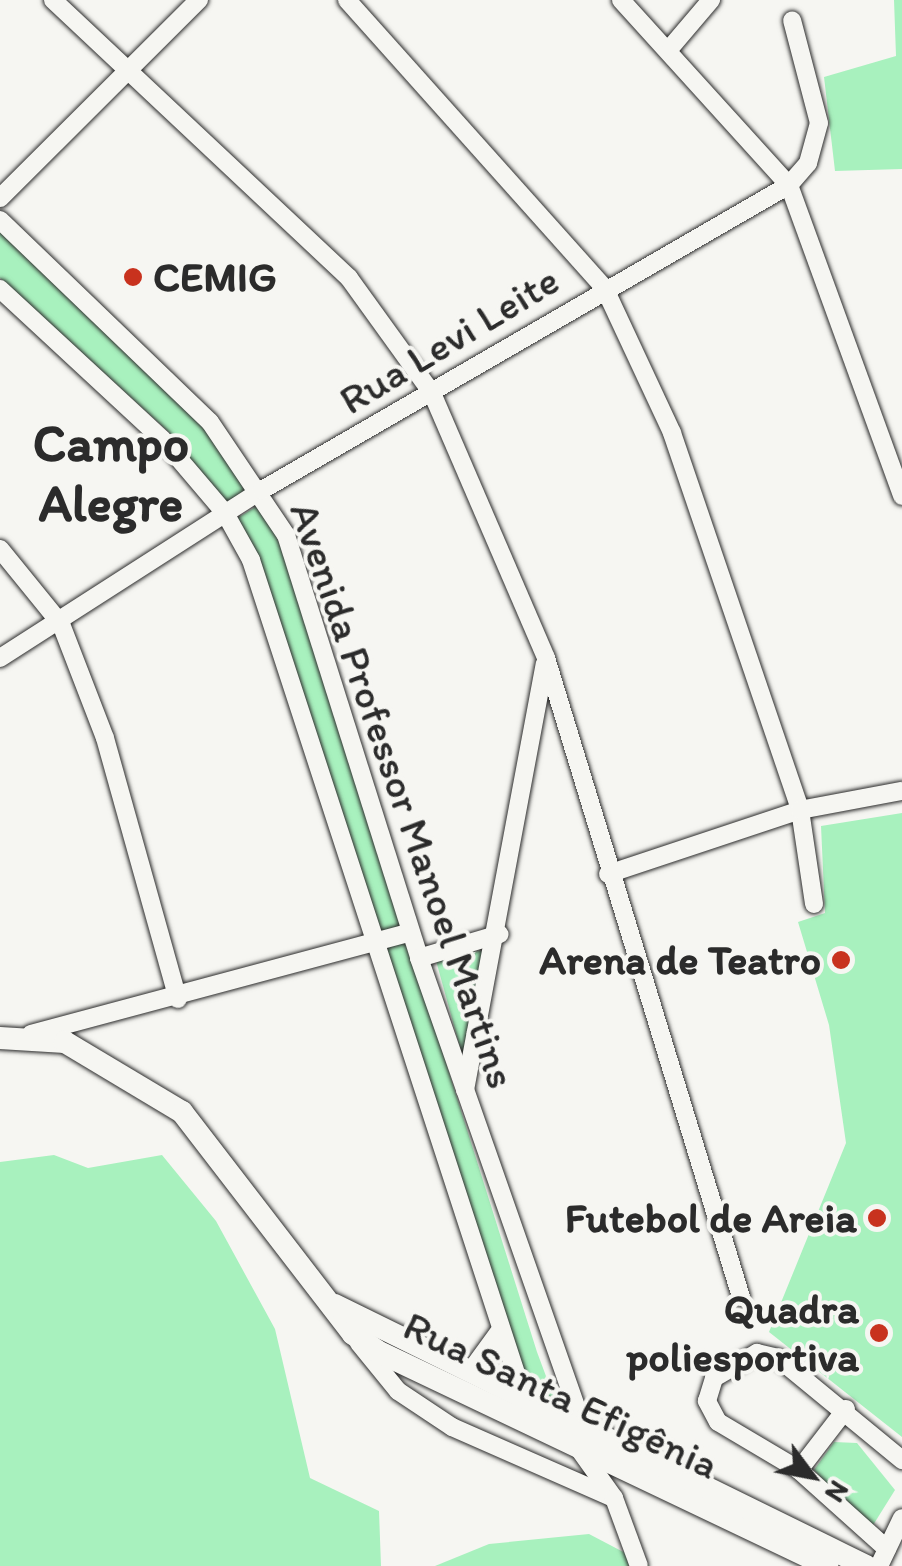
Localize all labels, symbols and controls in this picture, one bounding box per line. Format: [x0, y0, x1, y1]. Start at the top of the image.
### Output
place label: CEMIG [153, 252, 277, 302]
street label: Rua Levi Leite [330, 255, 568, 425]
marker: CEMIG [122, 266, 144, 288]
district label: Campo Alegre [33, 413, 189, 535]
street label: Avenida Professor Manoel Martins [279, 495, 527, 1095]
place label: Arena de Teatro [539, 935, 821, 985]
marker: Arena de Teatro [830, 949, 852, 971]
place label: Futebol de Areia [564, 1193, 857, 1243]
marker: Futebol de Areia [866, 1207, 888, 1229]
place label: Quadra poliesportiva [626, 1284, 859, 1382]
street label: Rua Santa Efigênia [397, 1301, 725, 1489]
marker: Quadra poliesportiva [868, 1322, 890, 1344]
north arrow [762, 1426, 862, 1526]
text: N [818, 1475, 857, 1509]

